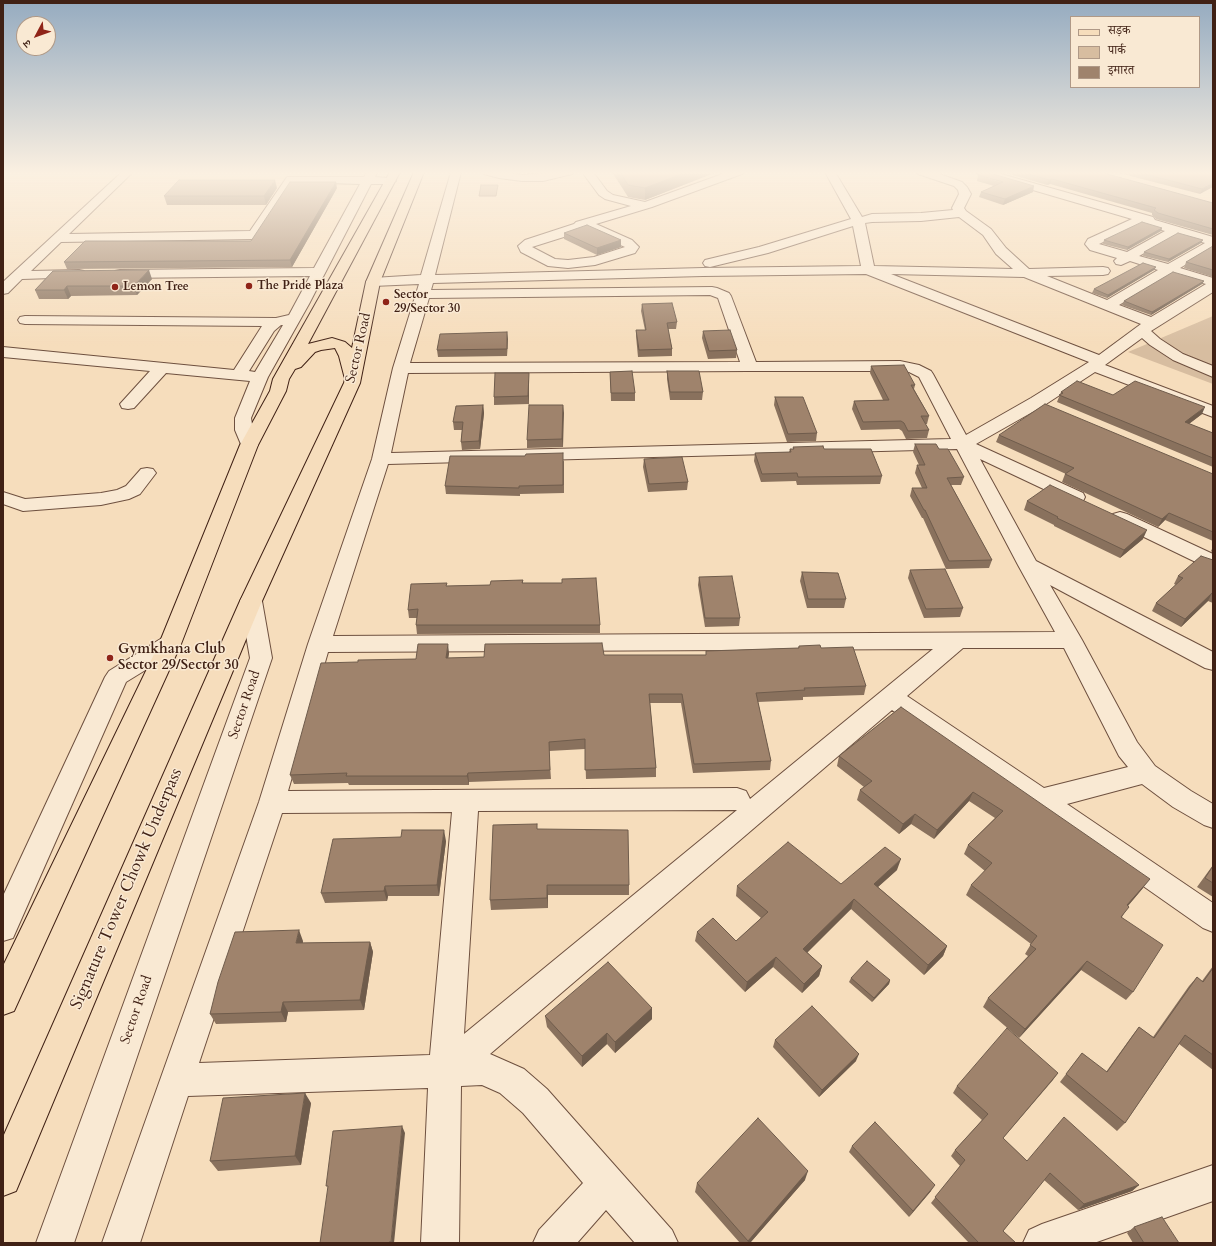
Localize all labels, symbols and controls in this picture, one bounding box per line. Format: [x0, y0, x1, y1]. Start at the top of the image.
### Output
north arrow [16, 16, 56, 56]
legend [1070, 16, 1200, 88]
text: सड़क [1108, 22, 1131, 38]
text: उ [20, 37, 35, 51]
text: पार्क [1108, 42, 1126, 58]
text: इमारत [1108, 62, 1134, 78]
place label: The Pride Plaza [257, 279, 343, 293]
place label: Lemon Tree [123, 280, 189, 294]
marker: The Pride Plaza [244, 281, 254, 291]
marker: Lemon Tree [110, 282, 120, 292]
place label: Sector 29/Sector 30 [394, 288, 460, 316]
marker: Sector 29/Sector 30 [381, 297, 391, 307]
street label: Sector Road [343, 311, 375, 385]
place label: Gymkhana Club Sector 29/Sector 30 [118, 642, 239, 674]
marker: Gymkhana Club Sector 29/Sector 30 [105, 653, 115, 663]
street label: Sector Road [225, 669, 265, 741]
street label: Signature Tower Chowk Underpass [67, 765, 187, 1013]
street label: Sector Road [117, 974, 157, 1046]

